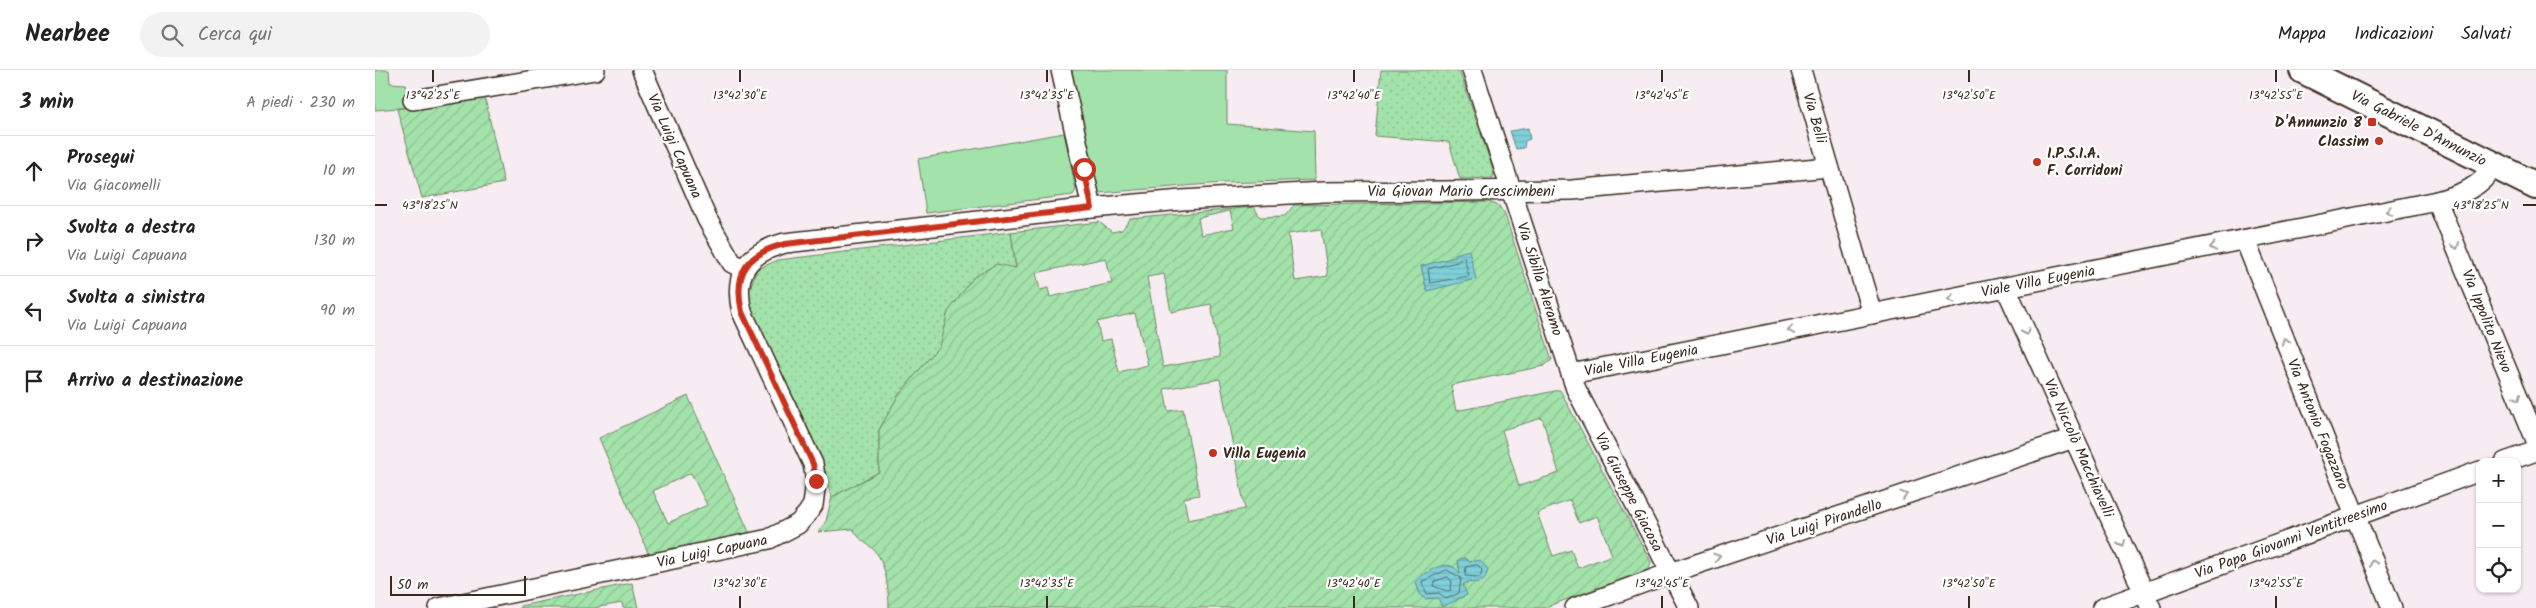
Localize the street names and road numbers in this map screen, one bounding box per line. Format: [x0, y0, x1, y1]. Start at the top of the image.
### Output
street label: Via Gabriele D'Annunzio [2346, 84, 2491, 174]
street label: Via Luigi Capuana [640, 90, 708, 203]
street label: Via Belli [1795, 90, 1833, 148]
street label: Via Giovan Mario Crescimbeni [1367, 180, 1556, 204]
street label: Via Sibilla Aleramo [1509, 219, 1569, 339]
street label: Viale Villa Eugenia [1979, 259, 2097, 305]
street label: Via Ippolito Nievo [2454, 266, 2518, 377]
street label: Viale Villa Eugenia [1582, 338, 1700, 384]
street label: Via Antonio Fogazzaro [2280, 355, 2354, 494]
street label: Via Niccolò Macchiavelli [2037, 375, 2120, 523]
street label: Via Giuseppe Giacosa [1588, 428, 1669, 556]
street label: Via Luigi Pirandello [1763, 493, 1885, 553]
street label: Via Papa Giovanni Ventitreesimo [2192, 494, 2391, 586]
street label: Via Luigi Capuana [655, 529, 770, 575]

